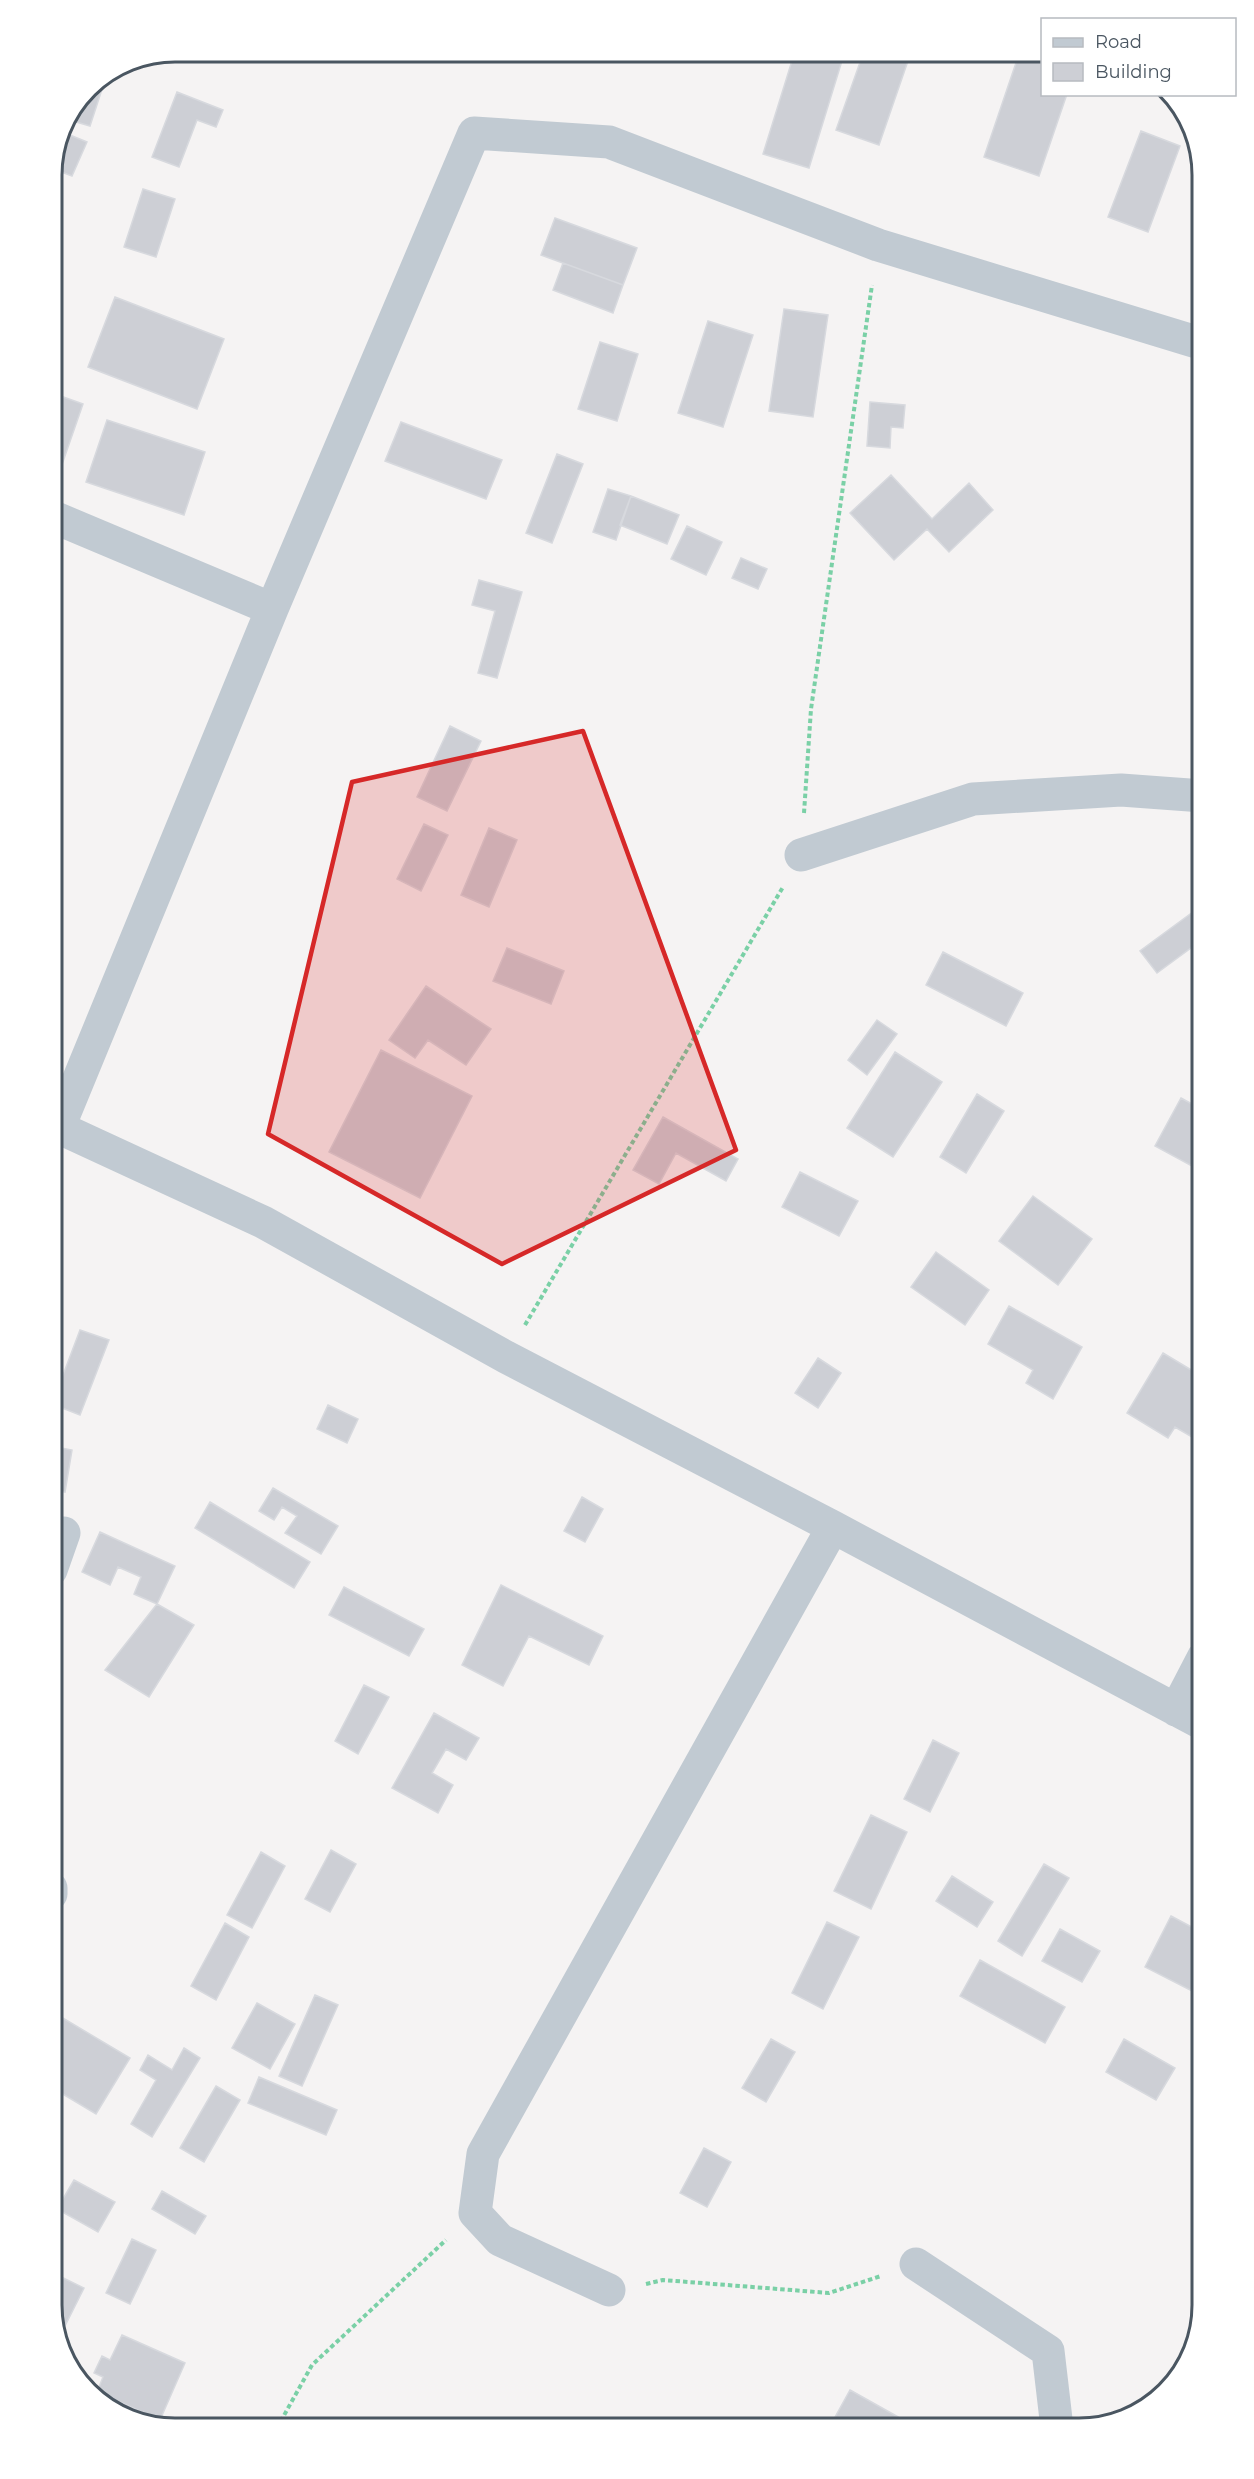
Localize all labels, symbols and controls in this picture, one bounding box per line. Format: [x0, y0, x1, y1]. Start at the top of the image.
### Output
legend [1041, 18, 1236, 96]
text: Road [1095, 31, 1142, 53]
text: Building [1095, 61, 1172, 83]

